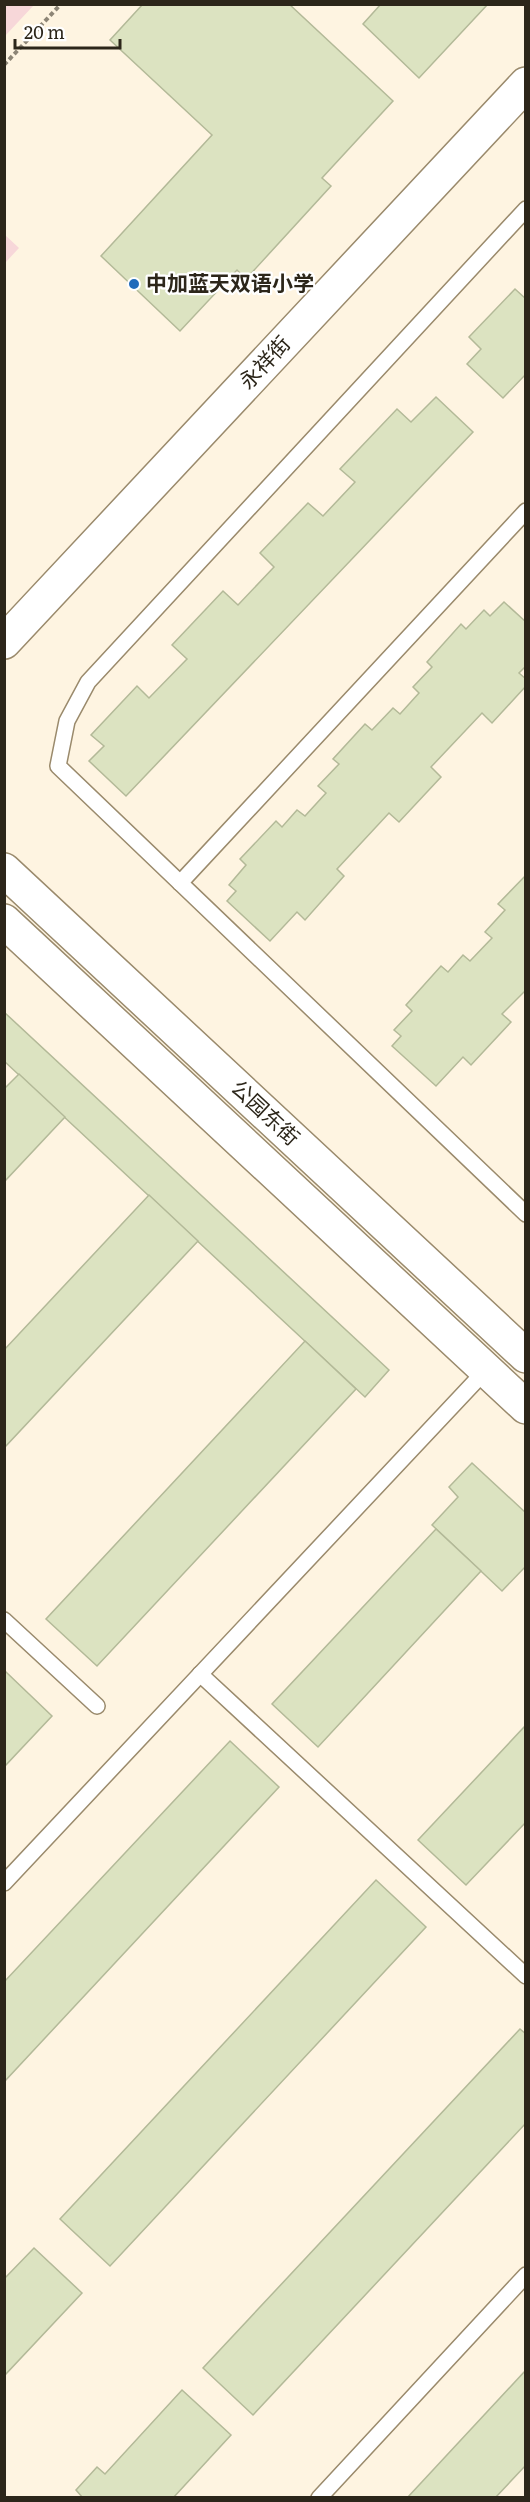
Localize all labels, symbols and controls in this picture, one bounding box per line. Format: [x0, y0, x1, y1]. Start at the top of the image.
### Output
scale bar [15, 12, 120, 50]
text: 20 m [24, 18, 65, 45]
place label: 中加蓝天双语小学 [146, 266, 314, 297]
marker: 中加蓝天双语小学 [127, 277, 141, 291]
street label: 永祥街 [230, 328, 296, 395]
street label: 公园东街 [225, 1071, 308, 1151]

